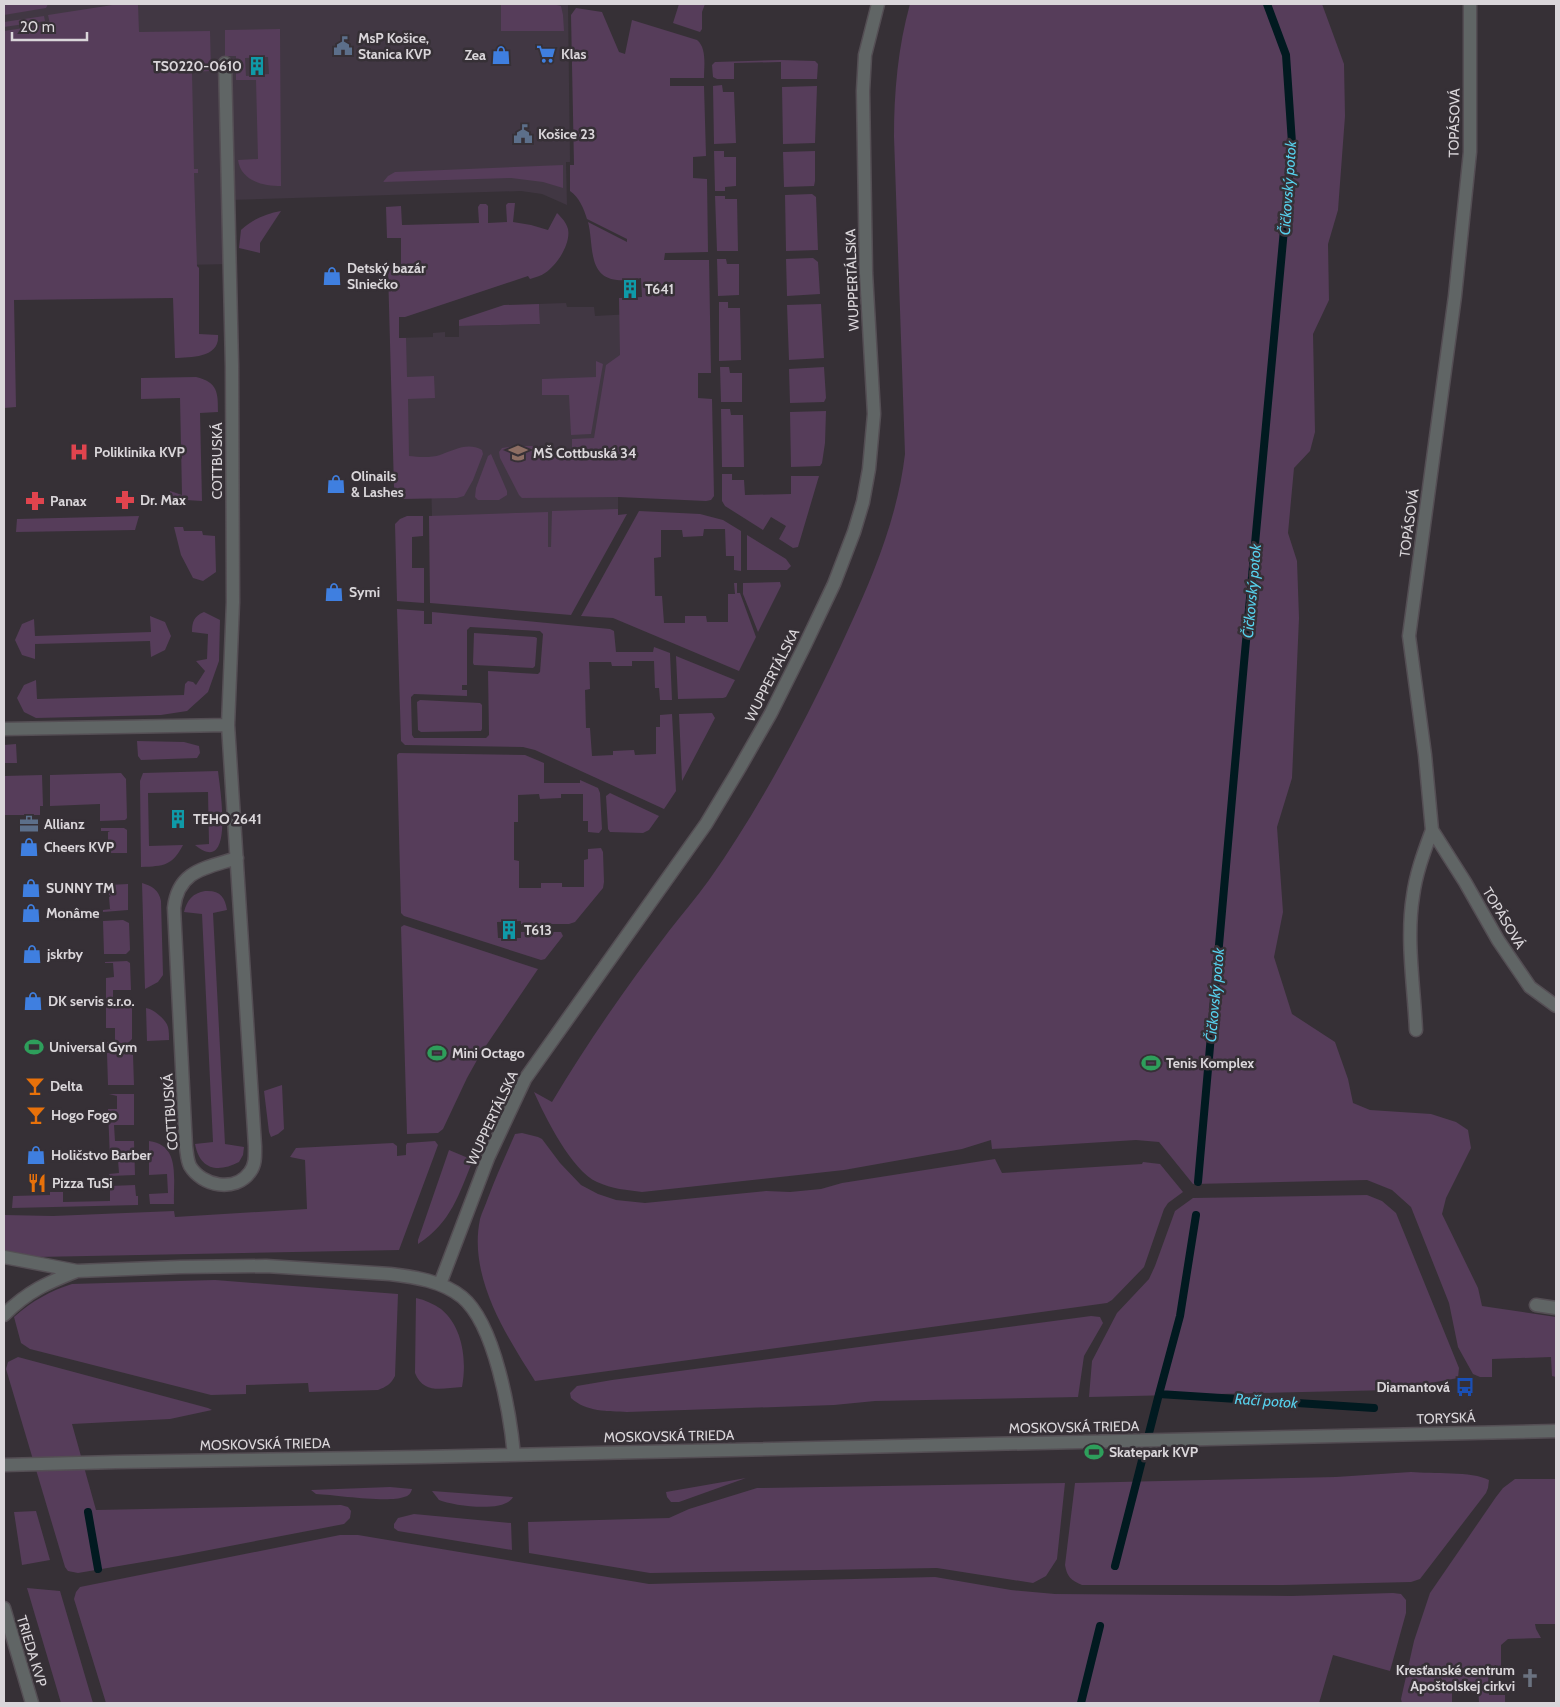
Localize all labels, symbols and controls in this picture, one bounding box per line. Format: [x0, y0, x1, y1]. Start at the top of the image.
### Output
scale bar [12, 10, 88, 42]
text: 20 m [20, 18, 55, 36]
place label: MsP Košice, Stanica KVP [358, 29, 432, 63]
public building icon: MsP Košice, Stanica KVP [332, 35, 354, 57]
supermarket icon: Klas [535, 43, 557, 65]
shop icon: Zea [490, 44, 512, 66]
place label: Klas [561, 45, 586, 63]
place label: Zea [464, 46, 486, 64]
building icon: TS0220-0610 [246, 55, 268, 77]
place label: TS0220-0610 [153, 57, 242, 75]
street label: TOPÁSOVÁ [1444, 88, 1464, 158]
public building icon: Košice 23 [512, 123, 534, 145]
place label: Košice 23 [538, 125, 595, 143]
water label: Čičkovský potok [1276, 140, 1300, 236]
street label: WUPPERTÁLSKA [841, 228, 863, 332]
place label: Detský bazár Slniečko [347, 259, 426, 293]
shop icon: Detský bazár Slniečko [321, 265, 343, 287]
building icon: T641 [619, 278, 641, 300]
place label: T641 [645, 280, 674, 298]
street label: COTTBUSKÁ [208, 422, 226, 500]
hospital icon: Poliklinika KVP [68, 441, 90, 463]
school or university icon: MŠ Cottbuská 34 [507, 442, 529, 464]
place label: Poliklinika KVP [94, 443, 185, 461]
place label: MŠ Cottbuská 34 [533, 444, 637, 462]
place label: Olinails & Lashes [351, 467, 404, 501]
shop icon: Olinails & Lashes [325, 473, 347, 495]
street label: TOPÁSOVÁ [1395, 487, 1423, 559]
pharmacy icon: Dr. Max [114, 489, 136, 511]
pharmacy icon: Panax [24, 490, 46, 512]
place label: Dr. Max [140, 491, 186, 509]
place label: Panax [50, 492, 87, 510]
water label: Čičkovský potok [1239, 542, 1265, 639]
shop icon: Symi [323, 581, 345, 603]
place label: Symi [349, 583, 380, 601]
street label: WUPPERTÁLSKA [741, 625, 803, 725]
building icon: TEHO 2641 [167, 808, 189, 830]
place label: TEHO 2641 [193, 810, 262, 828]
office icon: Allianz [18, 813, 40, 835]
place label: Allianz [44, 815, 85, 833]
shop icon: Cheers KVP [18, 836, 40, 858]
place label: Cheers KVP [44, 838, 115, 856]
shop icon: SUNNY TM [20, 877, 42, 899]
place label: SUNNY TM [46, 879, 115, 897]
street label: TOPÁSOVÁ [1478, 884, 1530, 953]
shop icon: Monâme [20, 902, 42, 924]
place label: Monâme [46, 904, 100, 922]
building icon: T613 [498, 919, 520, 941]
place label: T613 [524, 921, 552, 939]
shop icon: jskrby [21, 943, 43, 965]
place label: jskrby [46, 945, 84, 963]
water label: Čičkovský potok [1202, 946, 1228, 1043]
shop icon: DK servis s.r.o. [22, 990, 44, 1012]
place label: DK servis s.r.o. [48, 992, 135, 1010]
sports icon: Universal Gym [23, 1036, 45, 1058]
place label: Universal Gym [49, 1038, 137, 1056]
sports icon: Mini Octago [426, 1042, 448, 1064]
place label: Mini Octago [452, 1044, 525, 1062]
sports icon: Tenis Komplex [1140, 1052, 1162, 1074]
place label: Tenis Komplex [1166, 1054, 1254, 1072]
street label: WUPPERTÁLSKA [462, 1067, 522, 1168]
street label: COTTBUSKÁ [158, 1073, 182, 1151]
bar icon: Delta [24, 1075, 46, 1097]
place label: Delta [50, 1077, 83, 1095]
bar icon: Hogo Fogo [25, 1104, 47, 1126]
place label: Hogo Fogo [51, 1106, 117, 1124]
shop icon: Holičstvo Barber [25, 1144, 47, 1166]
place label: Holičstvo Barber [51, 1146, 152, 1164]
restaurant icon: Pizza TuSi [26, 1172, 48, 1194]
place label: Pizza TuSi [52, 1174, 113, 1192]
bus stop icon: Diamantová [1454, 1376, 1476, 1398]
place label: Diamantová [1376, 1378, 1450, 1396]
water label: Račí potok [1234, 1390, 1299, 1412]
street label: TORYSKÁ [1416, 1408, 1476, 1428]
street label: MOSKOVSKÁ TRIEDA [1009, 1417, 1140, 1437]
street label: MOSKOVSKÁ TRIEDA [604, 1426, 735, 1446]
street label: MOSKOVSKÁ TRIEDA [200, 1434, 331, 1454]
sports icon: Skatepark KVP [1083, 1441, 1105, 1463]
place label: Skatepark KVP [1109, 1443, 1199, 1461]
street label: TRIEDA KVP [13, 1613, 51, 1689]
place label: Kresťanské centrum Apoštolskej cirkvi [1396, 1661, 1515, 1695]
church icon: Kresťanské centrum Apoštolskej cirkvi [1519, 1667, 1541, 1689]

